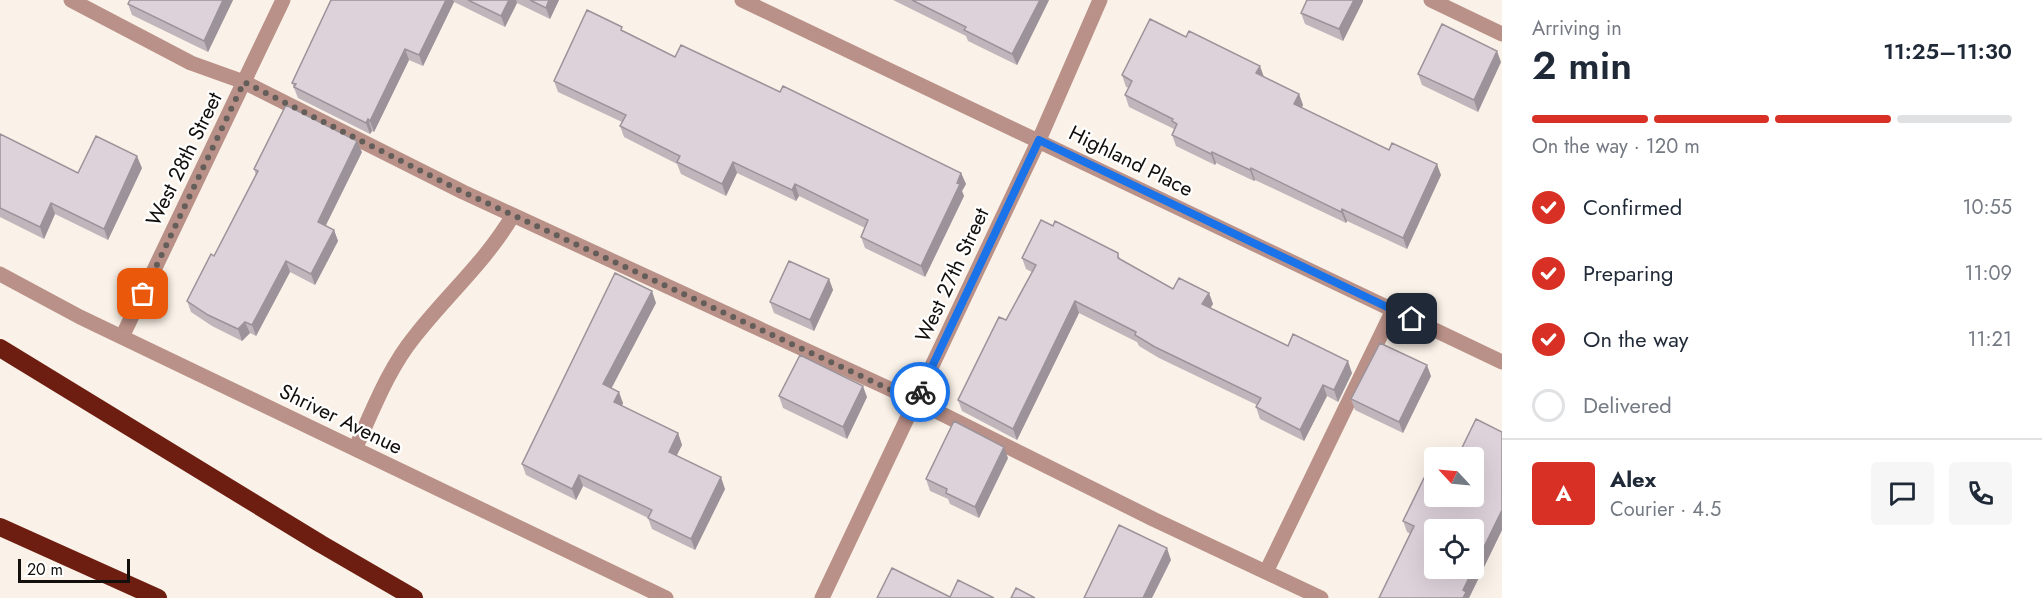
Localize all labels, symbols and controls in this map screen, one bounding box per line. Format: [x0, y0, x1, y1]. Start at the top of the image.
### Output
text: Arriving in [1532, 14, 1622, 43]
text: 11:25–11:30 [1883, 35, 2012, 67]
text: 2 min [1532, 37, 1632, 94]
street label: West 28th Street [139, 87, 229, 231]
street label: Highland Place [1064, 118, 1198, 204]
text: On the way · 120 m [1532, 132, 1700, 161]
icon: check [1532, 191, 1565, 224]
text: Confirmed [1583, 191, 1682, 223]
text: 10:55 [1962, 193, 2012, 222]
street label: West 27th Street [908, 203, 996, 347]
icon: check [1532, 257, 1565, 290]
text: Preparing [1583, 257, 1674, 289]
text: 11:09 [1964, 259, 2012, 288]
pin [117, 268, 168, 319]
icon: bag [126, 277, 159, 310]
pin [1386, 293, 1437, 344]
icon: home [1395, 302, 1428, 335]
icon: check [1532, 323, 1565, 356]
text: On the way [1583, 323, 1688, 355]
text: 11:21 [1968, 325, 2012, 354]
courier [890, 362, 950, 422]
street label: Shriver Avenue [274, 376, 408, 462]
icon: bike [904, 376, 937, 409]
text: Delivered [1583, 389, 1672, 421]
north arrow [1424, 447, 1484, 507]
map controls [1424, 447, 1484, 579]
button: chat [1871, 462, 1934, 525]
button: phone [1949, 462, 2012, 525]
text: Alex [1610, 463, 1656, 495]
text: A [1555, 477, 1572, 509]
text: Courier · 4.5 [1610, 495, 1721, 524]
button: locate [1424, 519, 1484, 579]
scale bar [18, 556, 130, 584]
text: 20 m [27, 558, 63, 581]

